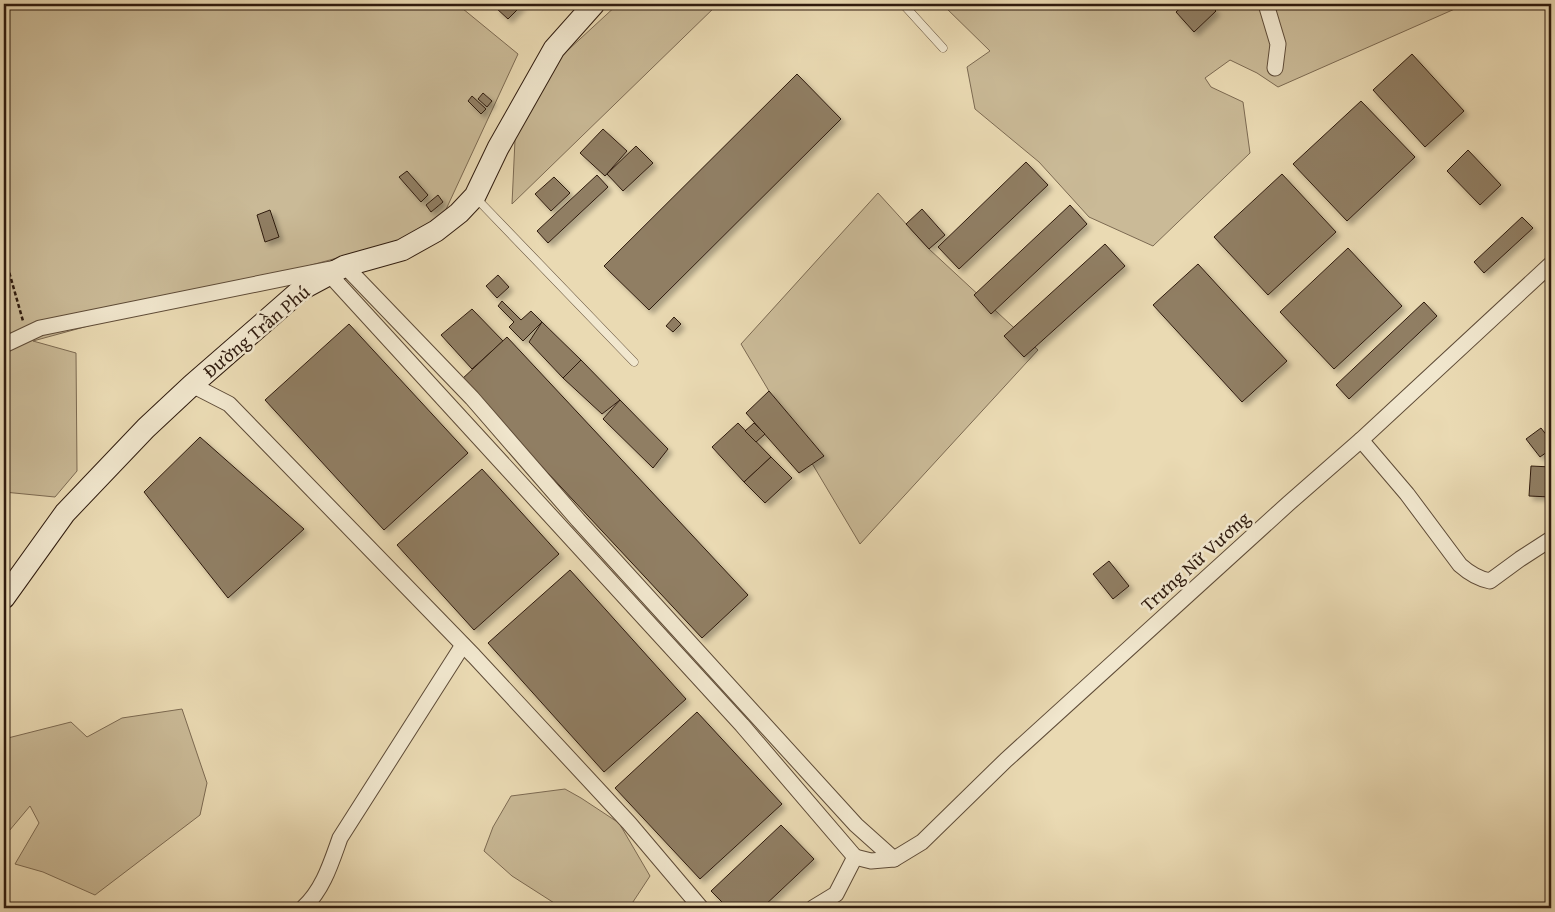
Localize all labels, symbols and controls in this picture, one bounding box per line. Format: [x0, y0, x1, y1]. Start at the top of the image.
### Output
street label: Đường Trần Phú [196, 277, 316, 384]
street label: Trưng Nữ Vương [1134, 504, 1256, 618]

